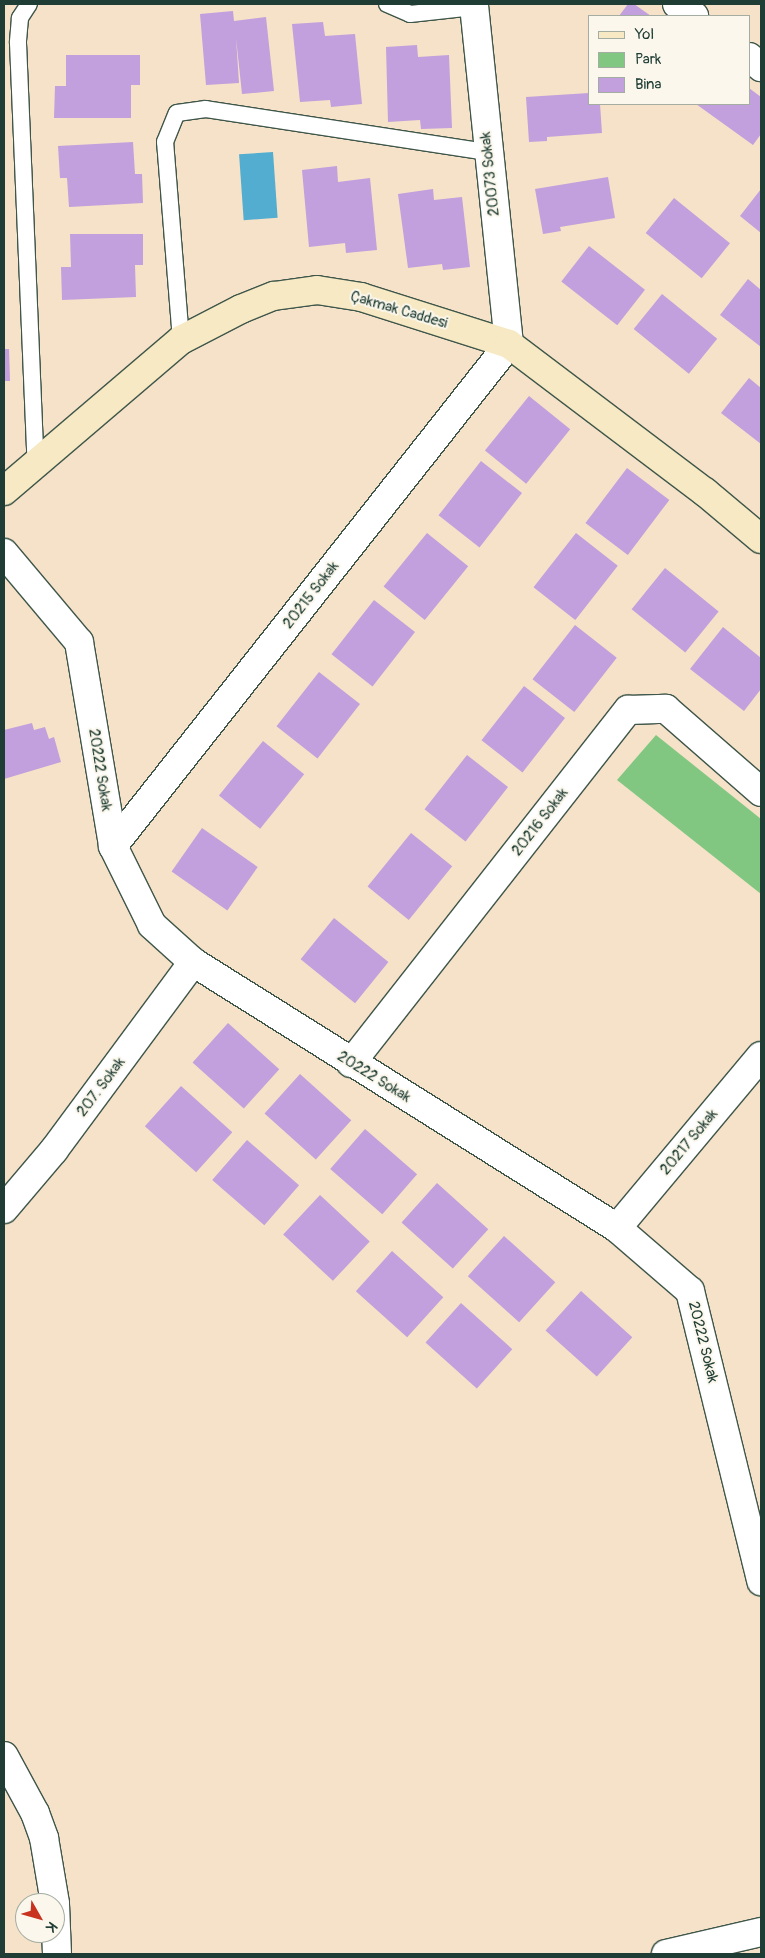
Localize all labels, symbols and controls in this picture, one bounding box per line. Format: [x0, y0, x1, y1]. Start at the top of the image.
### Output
legend [588, 15, 750, 105]
text: Yol [635, 25, 654, 44]
text: Park [635, 50, 661, 69]
text: Bina [635, 75, 661, 94]
street label: 20073 Sokak [477, 131, 503, 217]
street label: Çakmak Caddesi [348, 288, 450, 332]
street label: 20215 Sokak [279, 558, 343, 632]
street label: 20222 Sokak [85, 727, 115, 813]
street label: 20216 Sokak [508, 784, 572, 860]
street label: 20222 Sokak [334, 1047, 414, 1107]
street label: 207. Sokak [73, 1054, 129, 1120]
street label: 20217 Sokak [656, 1105, 722, 1179]
street label: 20222 Sokak [684, 1299, 722, 1385]
north arrow [15, 1893, 65, 1943]
text: K [42, 1918, 61, 1935]

